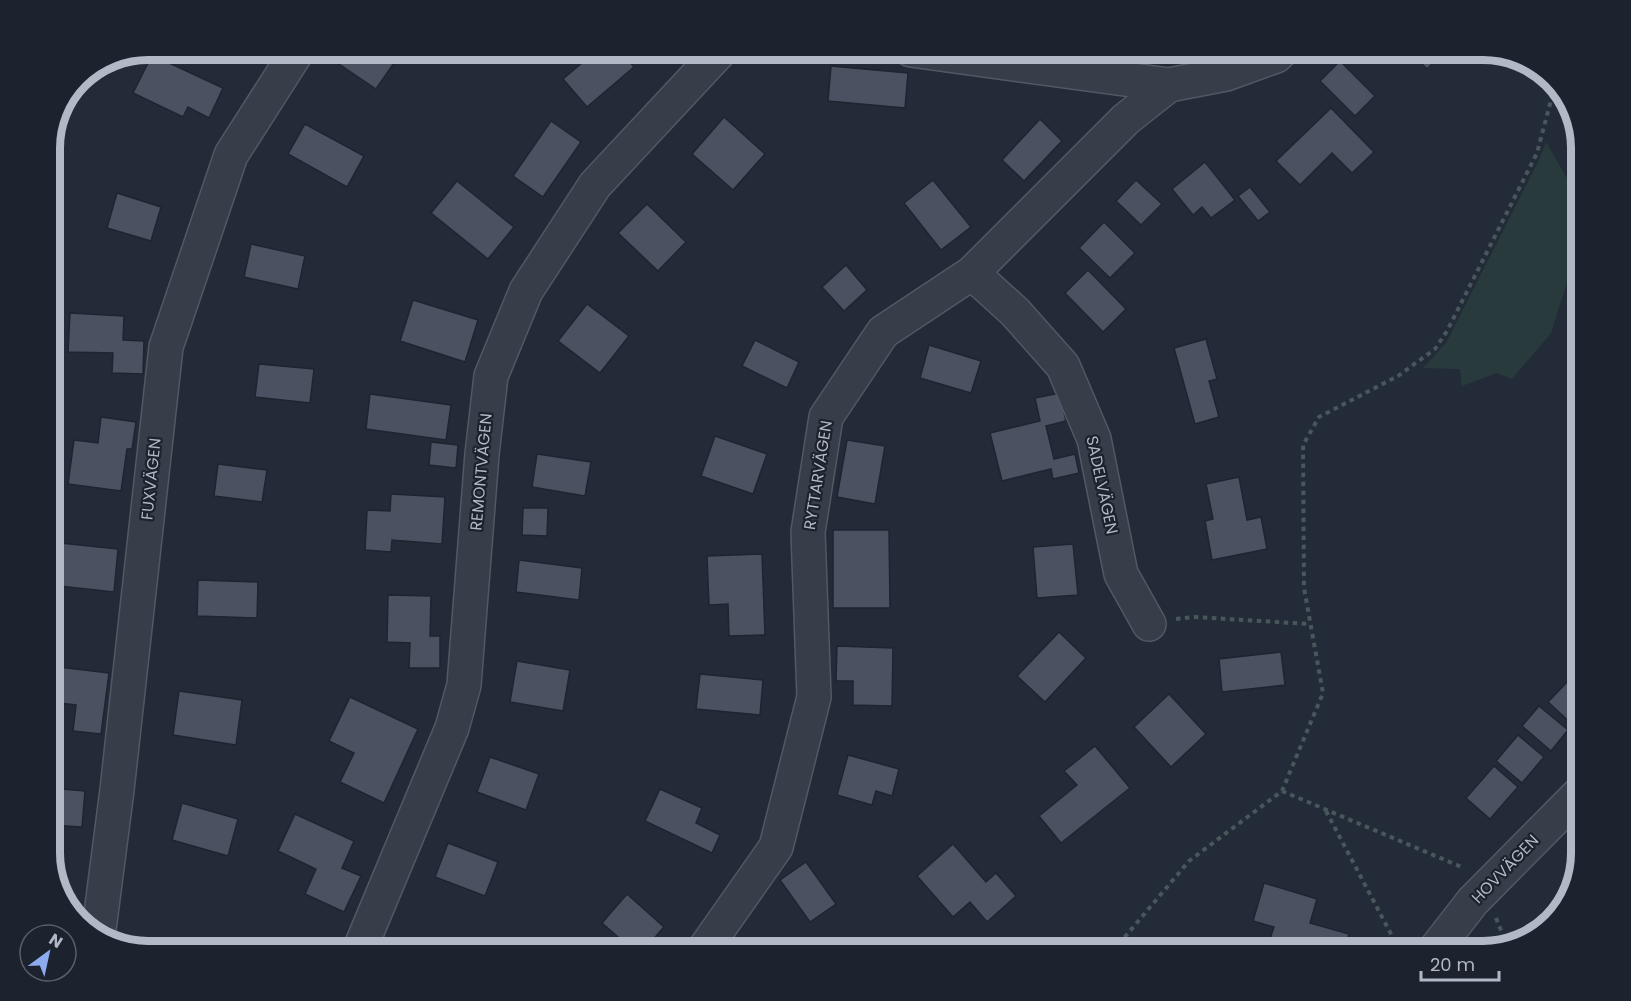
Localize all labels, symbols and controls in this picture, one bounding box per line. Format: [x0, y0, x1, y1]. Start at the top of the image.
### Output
street label: REMONTVÄGEN [464, 412, 498, 532]
street label: RYTTARVÄGEN [798, 419, 838, 531]
street label: SADELVÄGEN [1080, 434, 1124, 536]
street label: FUXVÄGEN [135, 437, 167, 521]
street label: HOVVÄGEN [1466, 829, 1544, 909]
north arrow [18, 923, 78, 983]
text: N [45, 928, 67, 954]
scale bar [1421, 944, 1499, 982]
text: 20 m [1430, 952, 1475, 977]

